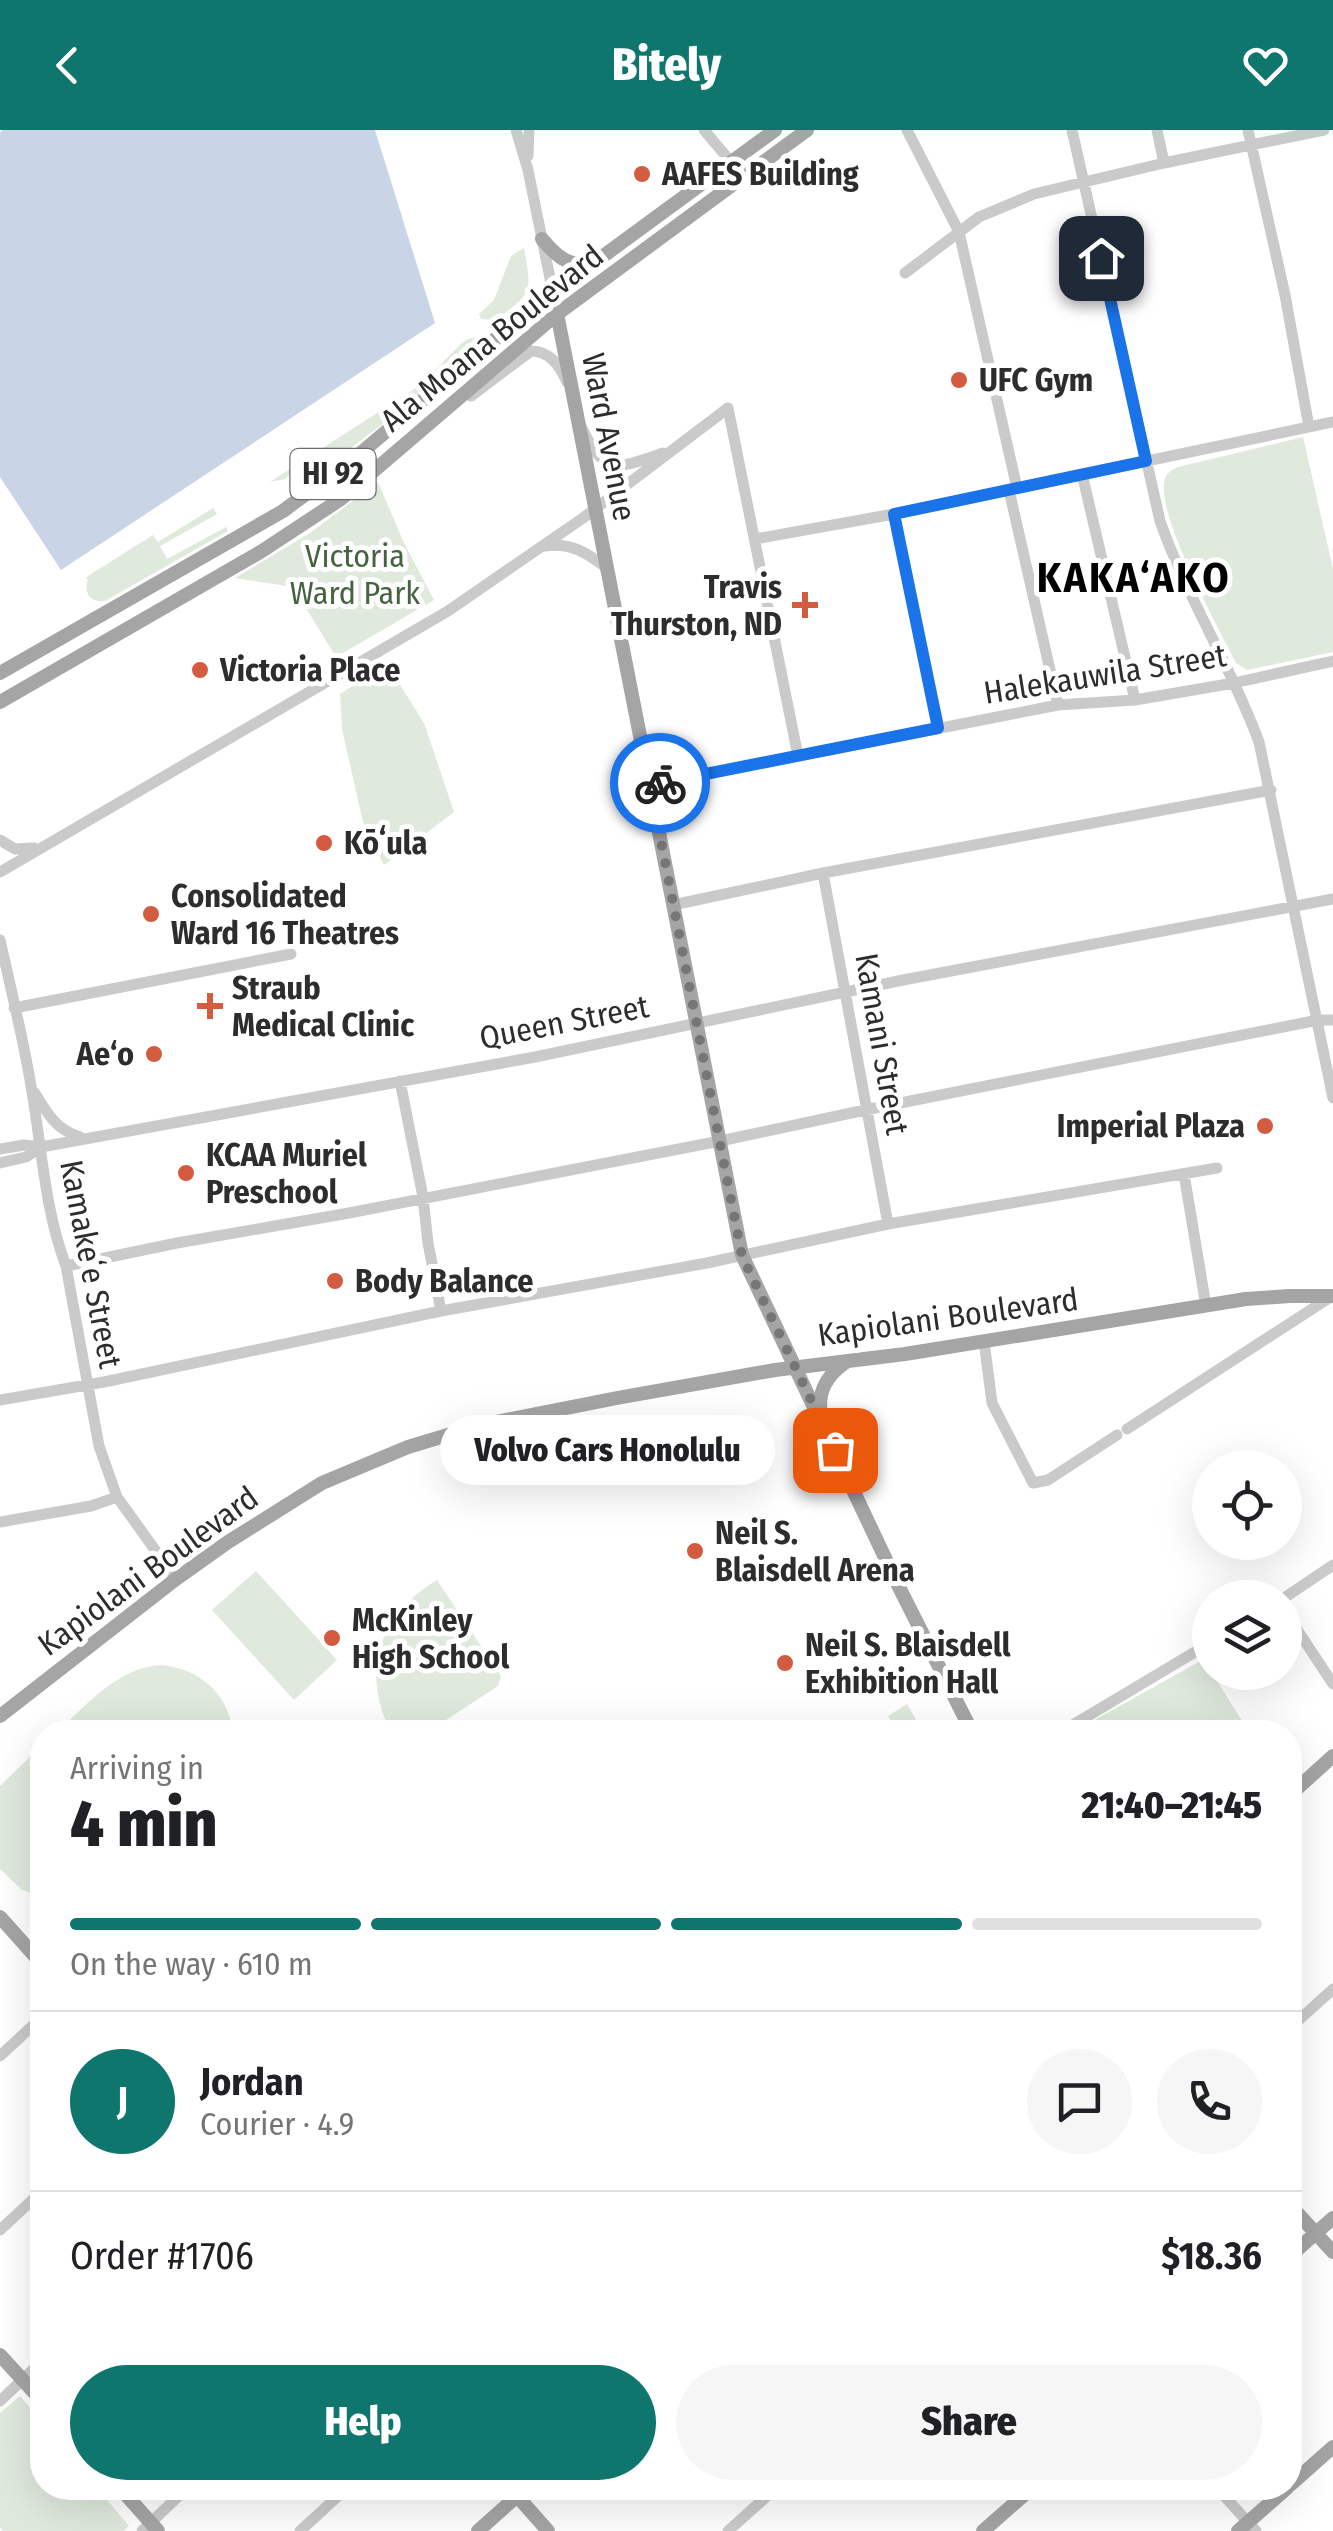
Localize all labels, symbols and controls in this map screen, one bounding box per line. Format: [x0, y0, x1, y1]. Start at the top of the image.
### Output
icon: back [40, 38, 95, 93]
text: Bitely [612, 38, 721, 92]
icon: heart [1238, 38, 1293, 93]
place label: AAFES Building [661, 155, 859, 193]
marker: AAFES Building [631, 163, 653, 185]
pin [1059, 216, 1144, 301]
icon: home [1074, 231, 1129, 286]
street label: Ala Moana Boulevard [373, 237, 611, 439]
street label: Ward Avenue [574, 350, 644, 524]
place label: UFC Gym [979, 361, 1093, 399]
marker: UFC Gym [948, 369, 970, 391]
road number: HI 92 [290, 449, 376, 499]
park label: Victoria Ward Park [290, 537, 420, 612]
district label: KAKA‘AKO [1037, 553, 1231, 603]
place label: Travis Thurston, ND [611, 568, 782, 643]
marker: Travis Thurston, ND [792, 592, 818, 618]
street label: Halekauwila Street [981, 636, 1229, 712]
place label: Victoria Place [219, 651, 400, 689]
marker: Victoria Place [189, 659, 211, 681]
courier [610, 733, 710, 833]
icon: bike [633, 756, 688, 811]
place label: Kōʻula [344, 824, 427, 862]
marker: Kōʻula [313, 832, 335, 854]
place label: Consolidated Ward 16 Theatres [171, 877, 399, 952]
marker: Consolidated Ward 16 Theatres [140, 903, 162, 925]
street label: Kamani Street [847, 950, 917, 1138]
place label: Straub Medical Clinic [232, 969, 414, 1044]
street label: Queen Street [476, 987, 652, 1057]
marker: Straub Medical Clinic [197, 993, 223, 1019]
place label: Ae‘o [76, 1035, 134, 1073]
marker: Ae‘o [143, 1043, 165, 1065]
place label: Imperial Plaza [1057, 1107, 1245, 1145]
marker: Imperial Plaza [1254, 1115, 1276, 1137]
place label: KCAA Muriel Preschool [206, 1136, 367, 1211]
street label: Kamakeʻe Street [52, 1157, 130, 1372]
marker: KCAA Muriel Preschool [175, 1162, 197, 1184]
place label: Body Balance [355, 1262, 534, 1300]
marker: Body Balance [324, 1270, 346, 1292]
street label: Kapiolani Boulevard [815, 1280, 1081, 1354]
pin [793, 1408, 878, 1493]
callout: Volvo Cars Honolulu [440, 1415, 775, 1485]
icon: bag [808, 1423, 863, 1478]
text: Volvo Cars Honolulu [475, 1431, 740, 1469]
map controls [1192, 1450, 1302, 1690]
button: locate [1192, 1450, 1302, 1560]
street label: Kapiolani Boulevard [31, 1478, 265, 1664]
place label: Neil S. Blaisdell Arena [715, 1514, 915, 1589]
marker: Neil S. Blaisdell Arena [684, 1540, 706, 1562]
button: layers [1192, 1580, 1302, 1690]
place label: McKinley High School [352, 1601, 509, 1676]
place label: Neil S. Blaisdell Exhibition Hall [805, 1626, 1011, 1701]
marker: McKinley High School [321, 1627, 343, 1649]
marker: Neil S. Blaisdell Exhibition Hall [774, 1652, 796, 1674]
text: Arriving in [70, 1749, 204, 1787]
text: 21:40–21:45 [1081, 1782, 1262, 1828]
text: 4 min [70, 1785, 217, 1863]
text: On the way · 610 m [70, 1945, 313, 1983]
button: chat [1027, 2049, 1132, 2154]
button: phone [1157, 2049, 1262, 2154]
text: Jordan [200, 2059, 304, 2105]
text: J [117, 2078, 128, 2124]
text: Courier · 4.9 [200, 2105, 354, 2143]
text: Order #1706 [70, 2233, 254, 2279]
text: $18.36 [1161, 2233, 1262, 2279]
button: Help [70, 2365, 656, 2480]
button: Share [676, 2365, 1262, 2480]

